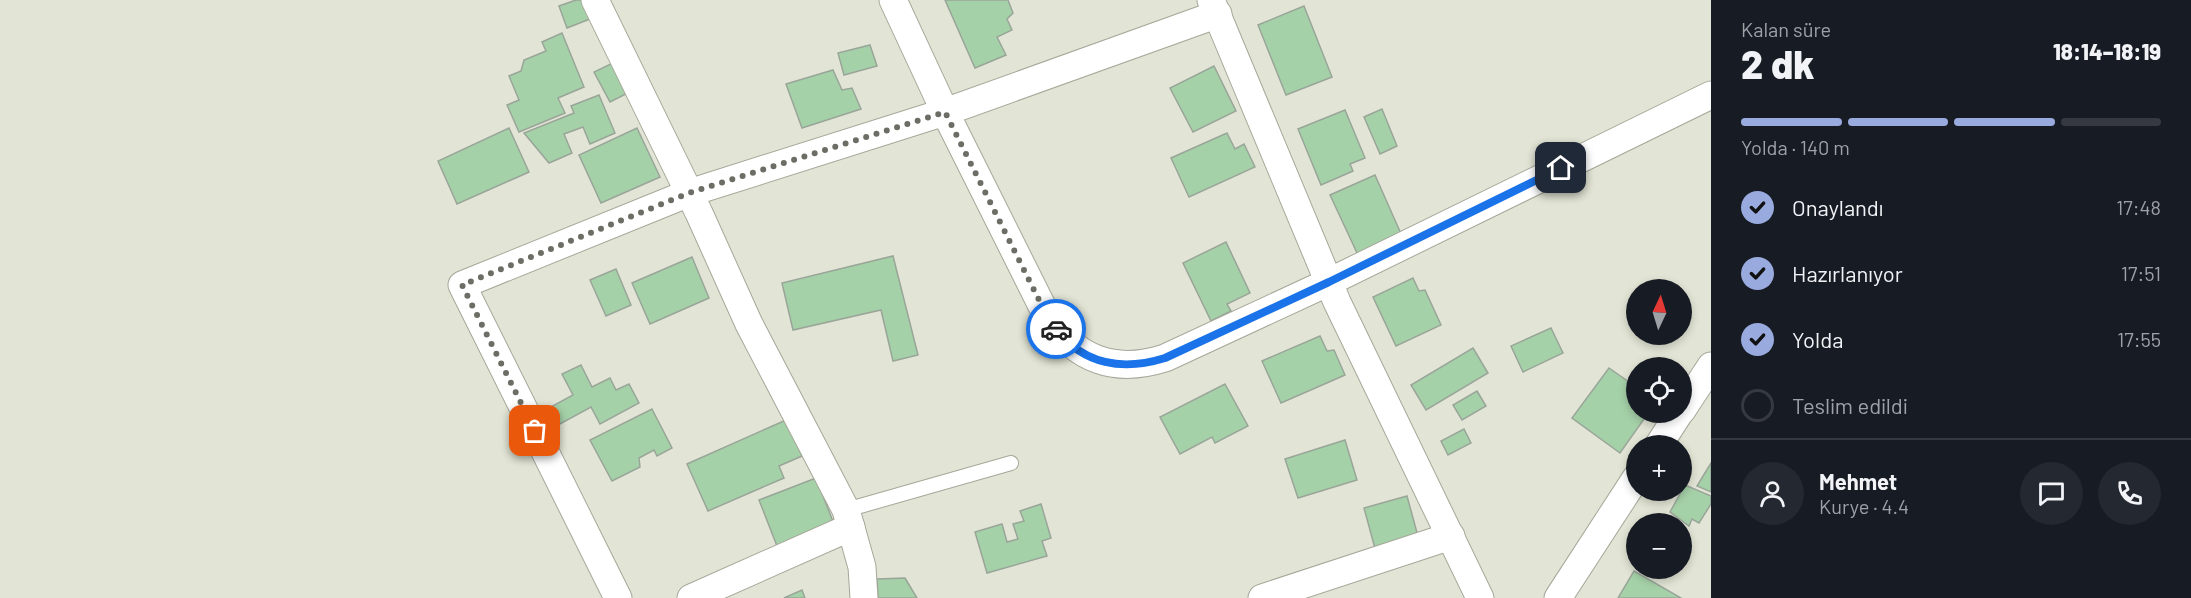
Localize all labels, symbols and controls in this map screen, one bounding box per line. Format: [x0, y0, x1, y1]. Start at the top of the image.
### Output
text: Kalan süre [1741, 17, 1831, 41]
text: 18:14–18:19 [2053, 38, 2161, 64]
text: 2 dk [1741, 40, 1815, 87]
text: Yolda · 140 m [1741, 135, 1850, 159]
pin [1535, 142, 1586, 193]
icon: home [1544, 151, 1577, 184]
icon: check [1741, 191, 1774, 224]
text: Onaylandı [1792, 194, 1884, 220]
text: 17:48 [2116, 195, 2161, 219]
icon: check [1741, 257, 1774, 290]
text: Hazırlanıyor [1792, 260, 1903, 286]
text: 17:51 [2121, 261, 2161, 285]
north arrow [1626, 279, 1692, 345]
map controls [1626, 279, 1692, 579]
courier [1026, 299, 1086, 359]
icon: car [1040, 313, 1073, 346]
icon: check [1741, 323, 1774, 356]
text: Yolda [1792, 326, 1843, 352]
text: 17:55 [2117, 327, 2161, 351]
button: locate [1626, 357, 1692, 423]
text: Teslim edildi [1792, 392, 1908, 418]
pin [509, 405, 560, 456]
icon: bag [518, 414, 551, 447]
button: + [1626, 435, 1692, 501]
button: person [1741, 462, 1804, 525]
button: chat [2020, 462, 2083, 525]
button: phone [2098, 462, 2161, 525]
text: Mehmet [1819, 468, 1897, 494]
text: Kurye · 4.4 [1819, 494, 1909, 518]
button: − [1626, 513, 1692, 579]

